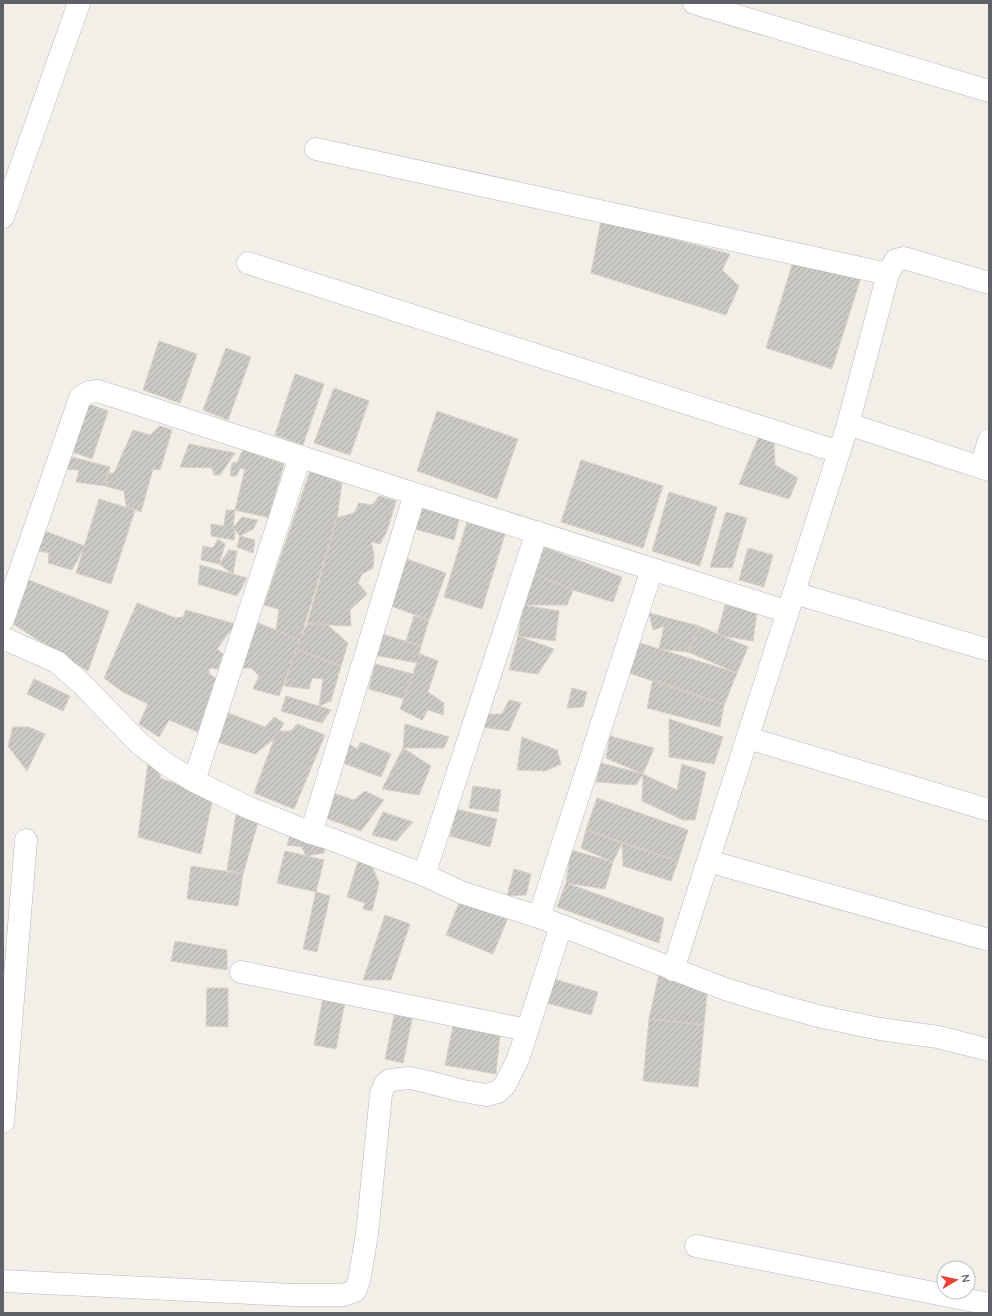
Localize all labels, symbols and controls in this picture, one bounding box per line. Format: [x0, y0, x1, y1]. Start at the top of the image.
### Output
north arrow [936, 1260, 976, 1300]
text: N [958, 1273, 973, 1284]

